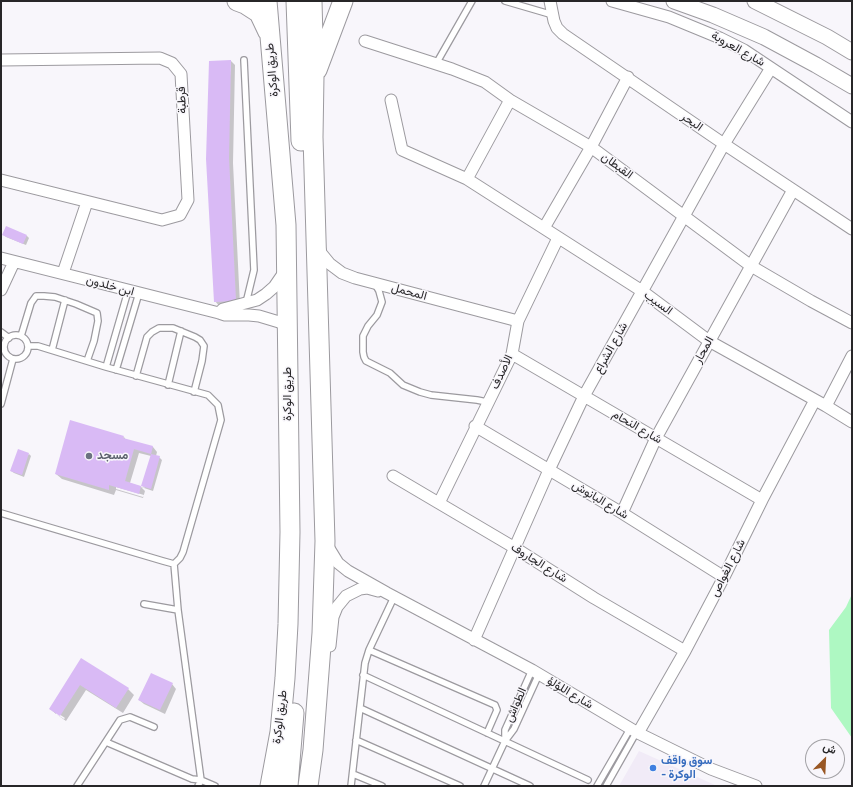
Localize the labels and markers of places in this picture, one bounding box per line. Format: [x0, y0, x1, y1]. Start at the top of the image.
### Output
place label: مسجد [97, 449, 128, 463]
marker: مسجد [84, 451, 94, 461]
place label: سوق واقف - الوكرة [661, 754, 712, 782]
marker: سوق واقف - الوكرة [648, 763, 658, 773]

